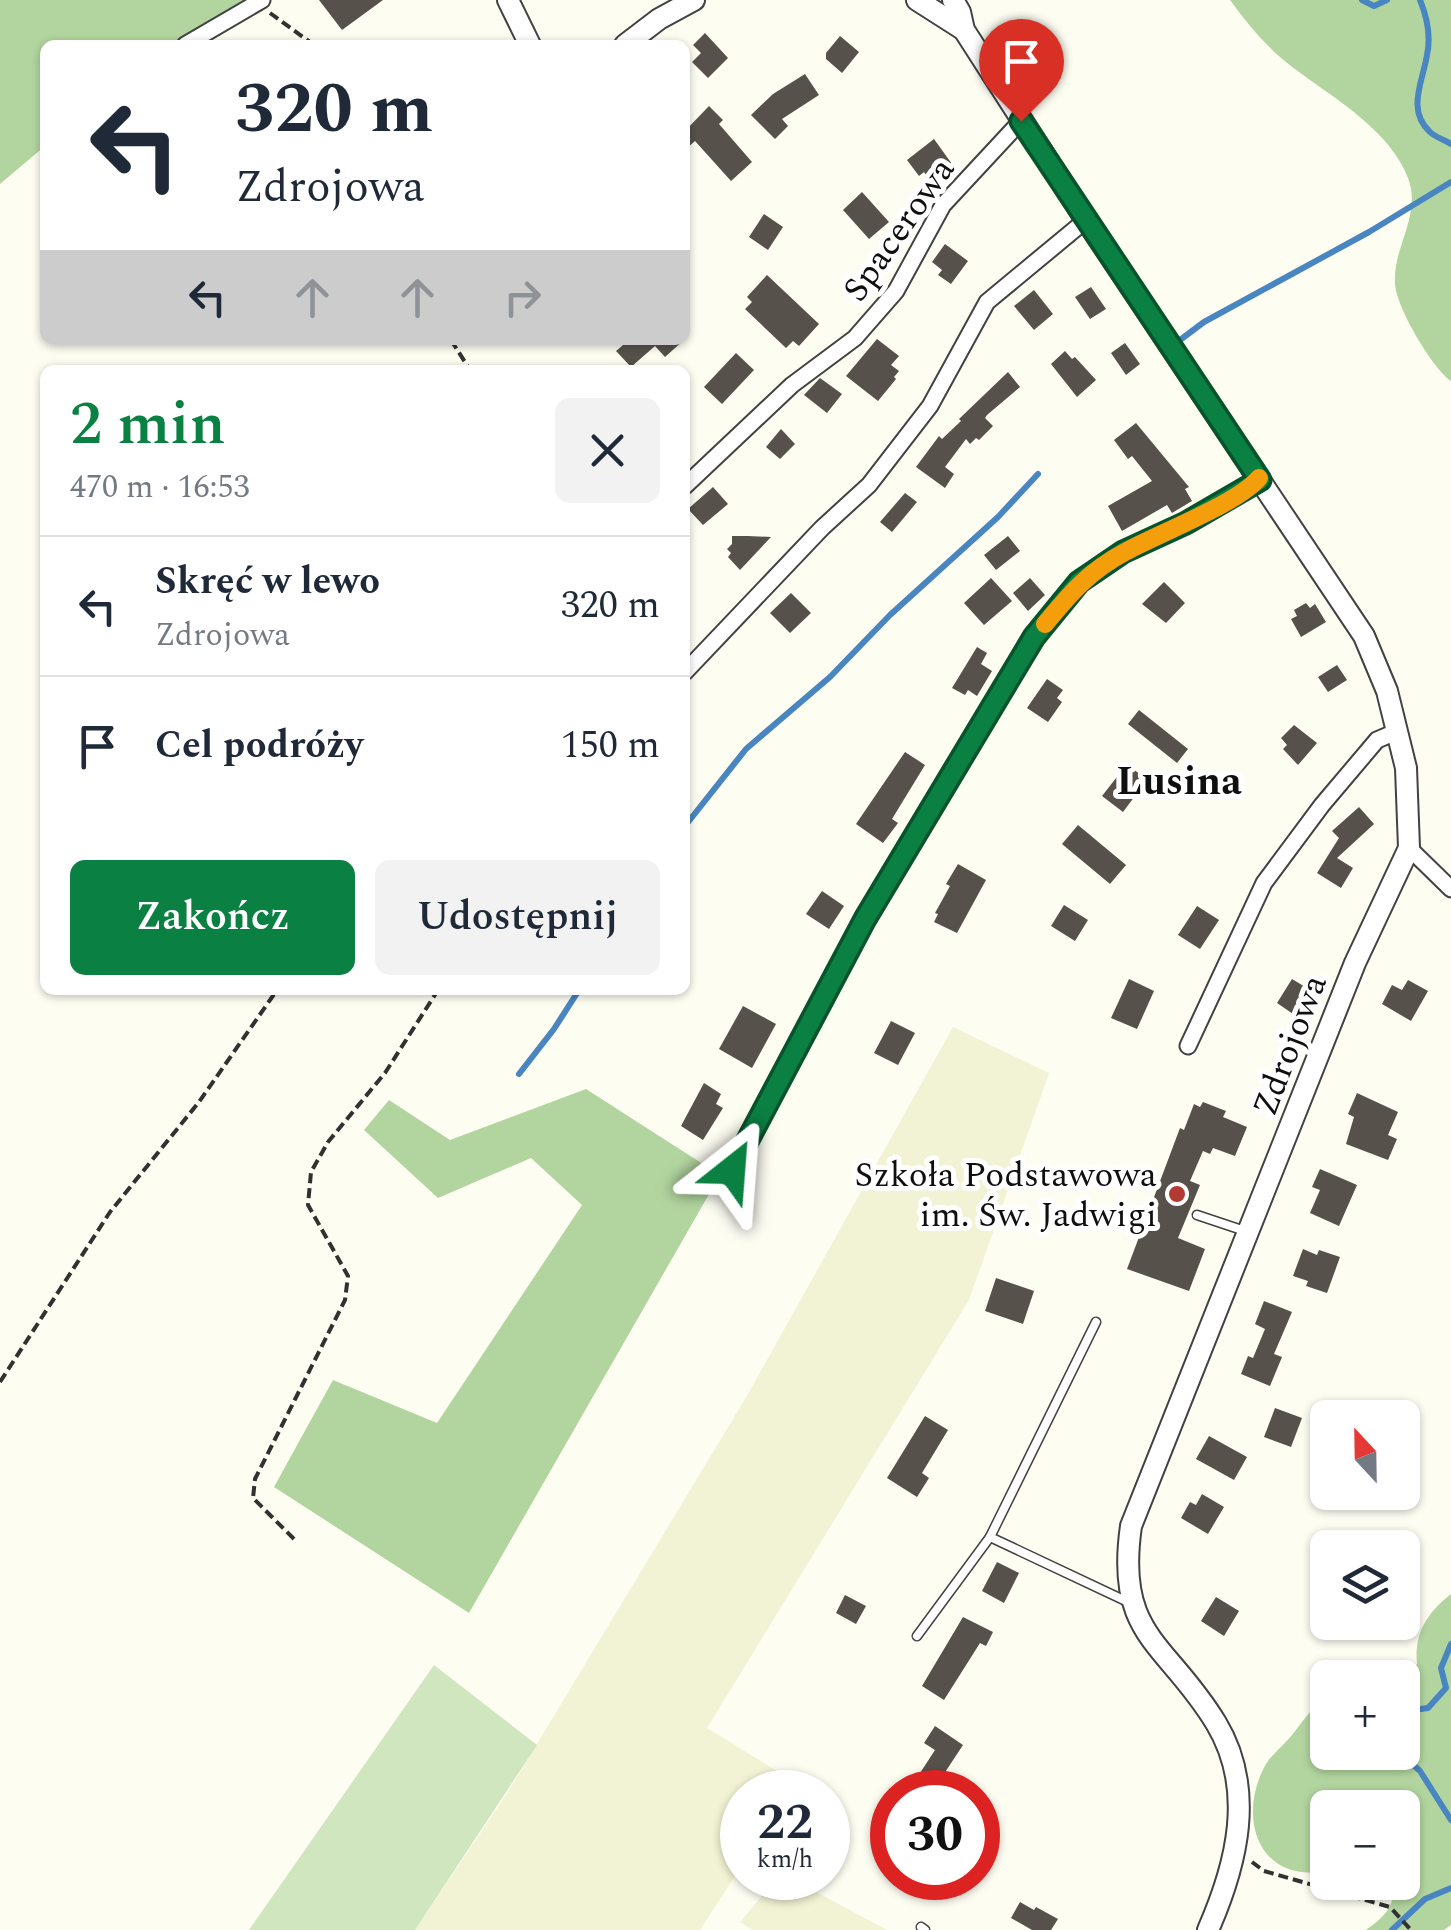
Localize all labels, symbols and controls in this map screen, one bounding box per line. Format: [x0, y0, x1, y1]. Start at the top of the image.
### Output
pin [979, 19, 1064, 122]
icon: arrive [994, 34, 1049, 89]
text: 320 m [235, 57, 433, 163]
icon: left [70, 80, 200, 210]
street label: Spacerowa [830, 147, 968, 313]
text: Zdrojowa [235, 153, 425, 222]
icon: left [180, 270, 235, 325]
icon: ahead [285, 270, 340, 325]
icon: ahead [390, 270, 445, 325]
icon: right [495, 270, 550, 325]
text: 2 min [70, 379, 226, 471]
button: close [555, 398, 660, 503]
text: 470 m · 16:53 [70, 463, 250, 512]
text: Skręć w lewo [155, 553, 380, 611]
text: 320 m [561, 577, 660, 635]
icon: left [70, 579, 125, 634]
text: Zdrojowa [155, 611, 290, 660]
text: Cel podróży [155, 717, 363, 775]
text: 150 m [561, 717, 660, 775]
icon: arrive [70, 719, 125, 774]
district label: Lusina [1116, 752, 1242, 813]
button: Zakończ [70, 860, 355, 975]
button: Udostępnij [375, 860, 660, 975]
street label: Zdrojowa [1239, 967, 1342, 1124]
position arrow [680, 1118, 784, 1222]
place label: Szkoła Podstawowa im. Św. Jadwigi [854, 1149, 1157, 1242]
marker: Szkoła Podstawowa im. Św. Jadwigi [1166, 1183, 1188, 1205]
north arrow [1310, 1400, 1420, 1510]
map controls [1310, 1400, 1420, 1900]
button: layers [1310, 1530, 1420, 1640]
button: + [1310, 1660, 1420, 1770]
speed limit sign: 30 [870, 1770, 1000, 1900]
text: 22 [757, 1785, 813, 1861]
button: − [1310, 1790, 1420, 1900]
text: km/h [757, 1841, 813, 1879]

